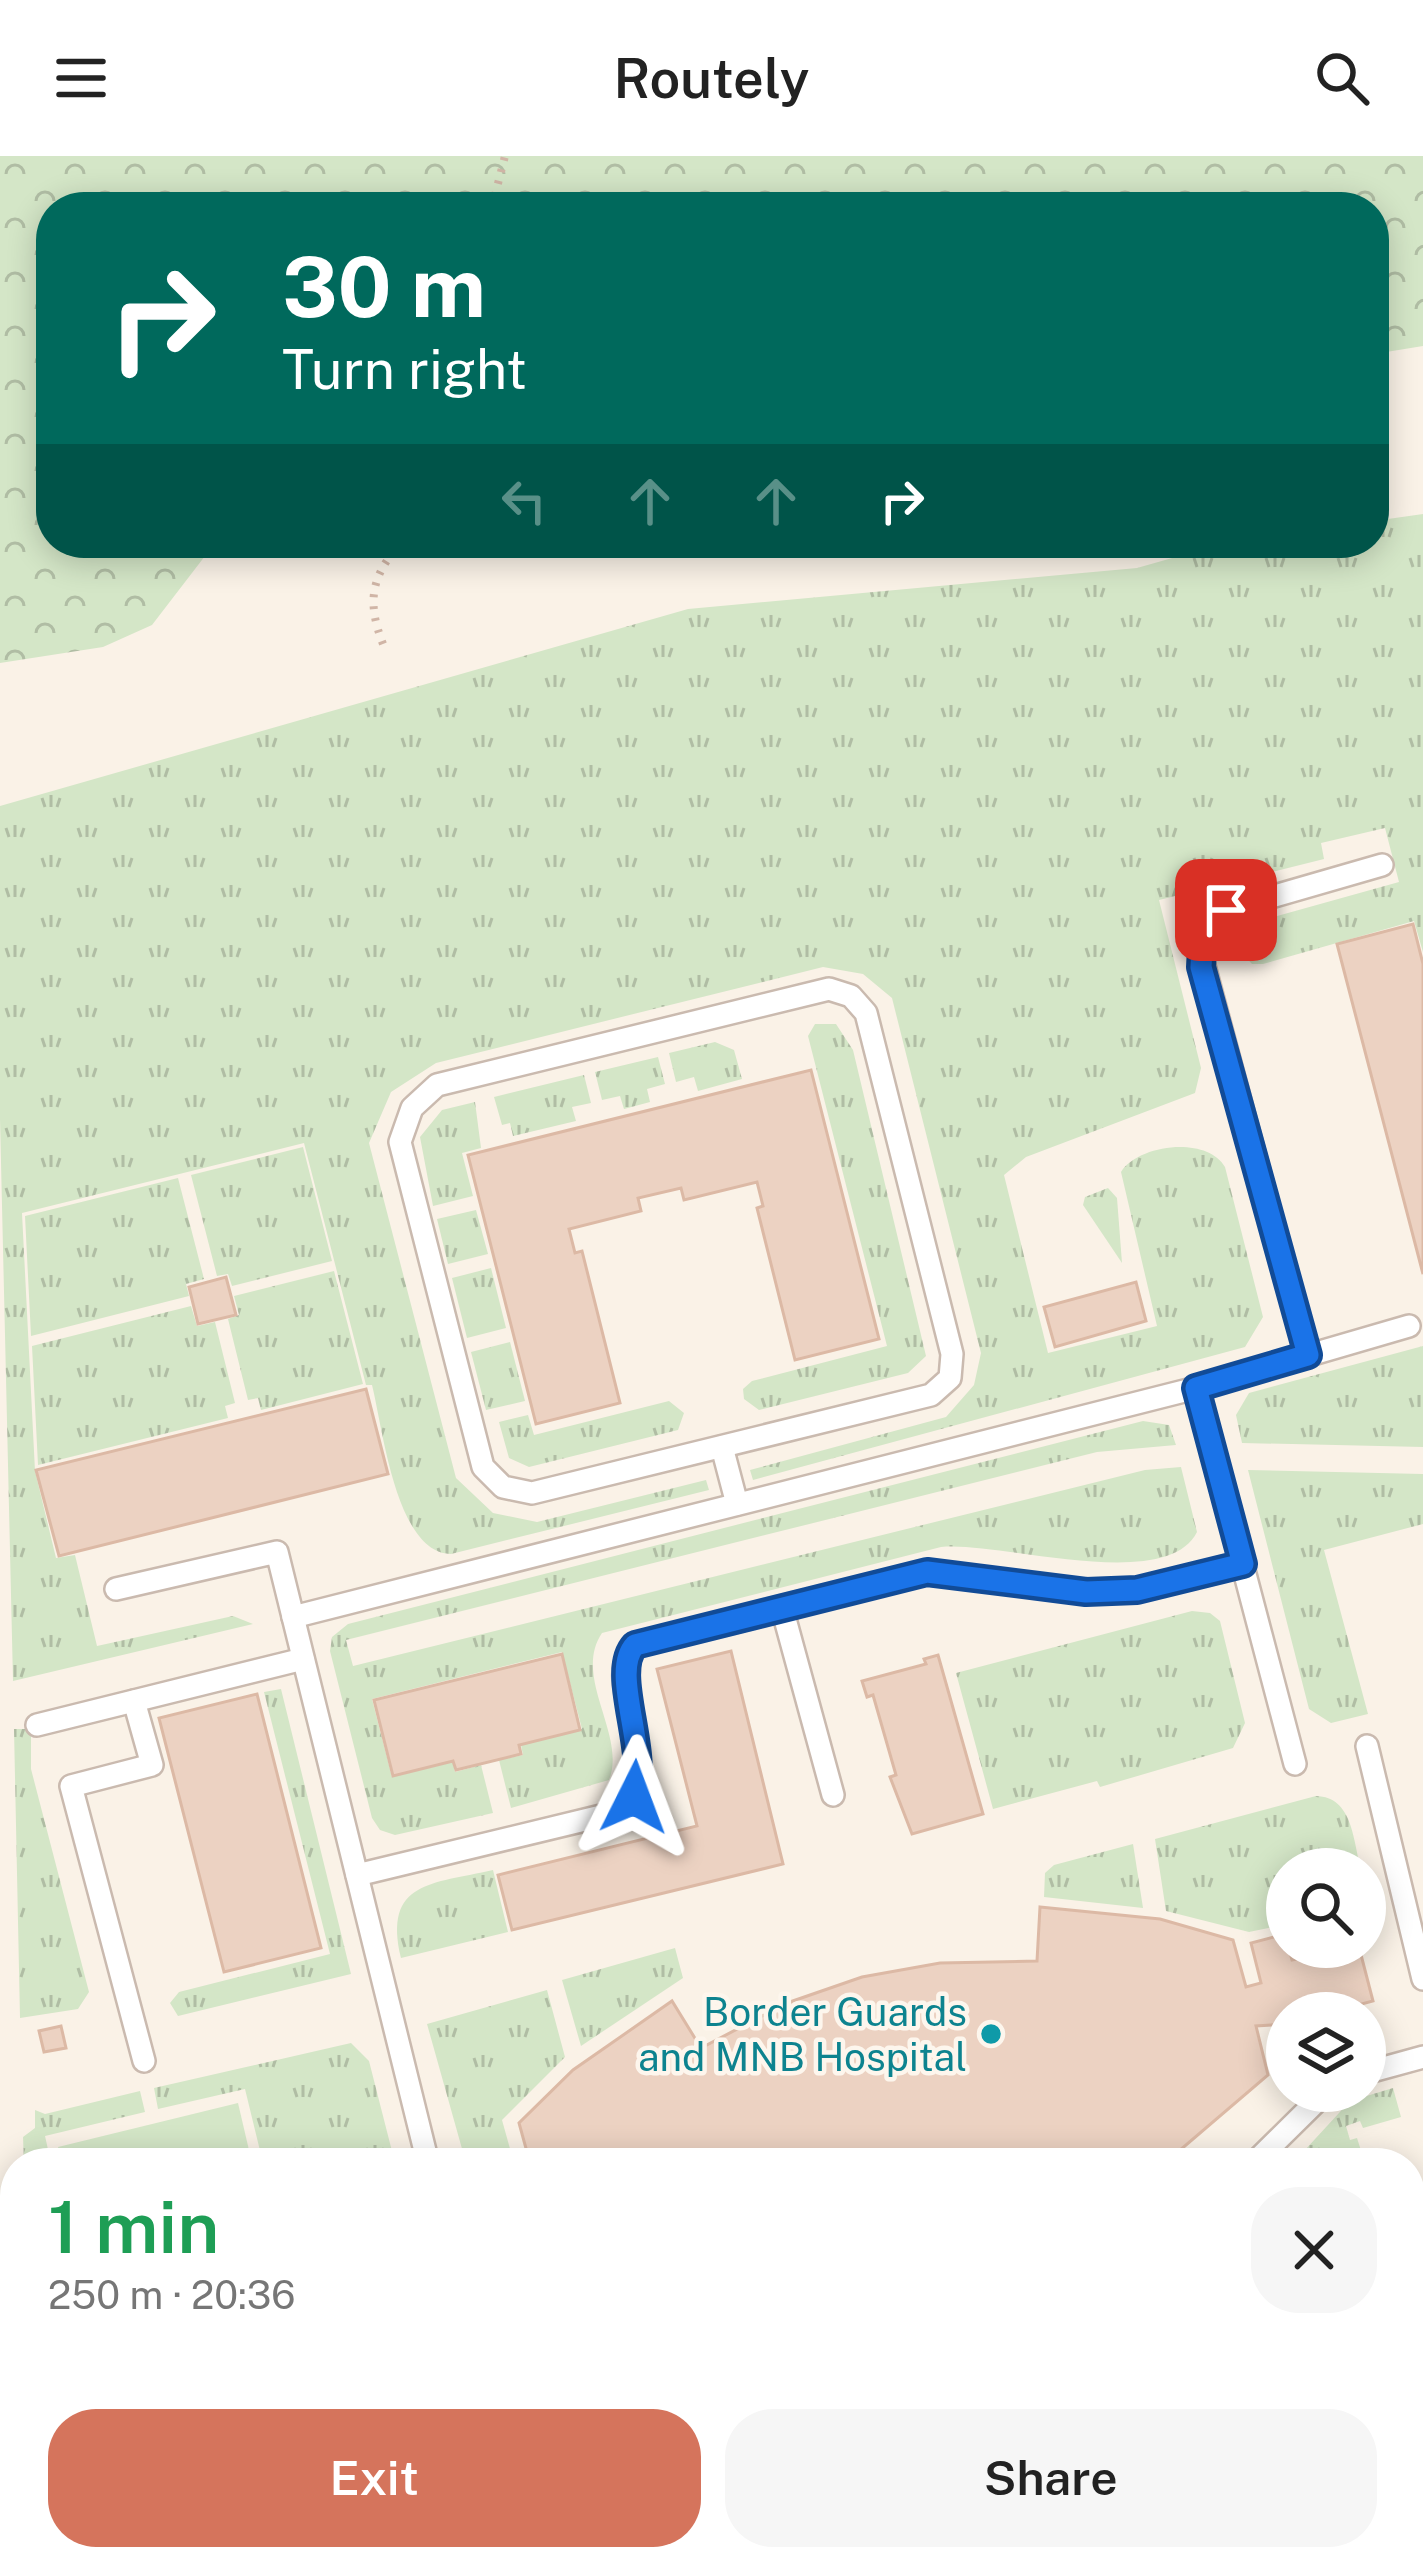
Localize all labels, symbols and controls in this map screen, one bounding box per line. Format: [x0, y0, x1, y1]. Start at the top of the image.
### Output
icon: menu [48, 45, 114, 111]
icon: search [1309, 45, 1375, 111]
text: Routely [613, 47, 810, 110]
text: 30 m [282, 237, 486, 336]
icon: right [84, 240, 240, 396]
text: Turn right [282, 338, 527, 401]
icon: left [491, 468, 557, 534]
icon: ahead [617, 468, 683, 534]
icon: ahead [743, 468, 809, 534]
icon: right [869, 468, 935, 534]
pin [1175, 859, 1277, 961]
icon: arrive [1193, 877, 1259, 943]
position arrow [571, 1734, 697, 1860]
map controls [1266, 1848, 1386, 2112]
button: search [1266, 1848, 1386, 1968]
place label: Border Guards and MNB Hospital [638, 1989, 967, 2080]
button: layers [1266, 1992, 1386, 2112]
marker: Border Guards and MNB Hospital [978, 2021, 1004, 2047]
text: 1 min [48, 2185, 219, 2269]
button: close [1251, 2187, 1377, 2313]
text: 250 m · 20:36 [48, 2272, 295, 2318]
button: Exit [48, 2409, 701, 2547]
button: Share [725, 2409, 1377, 2547]

